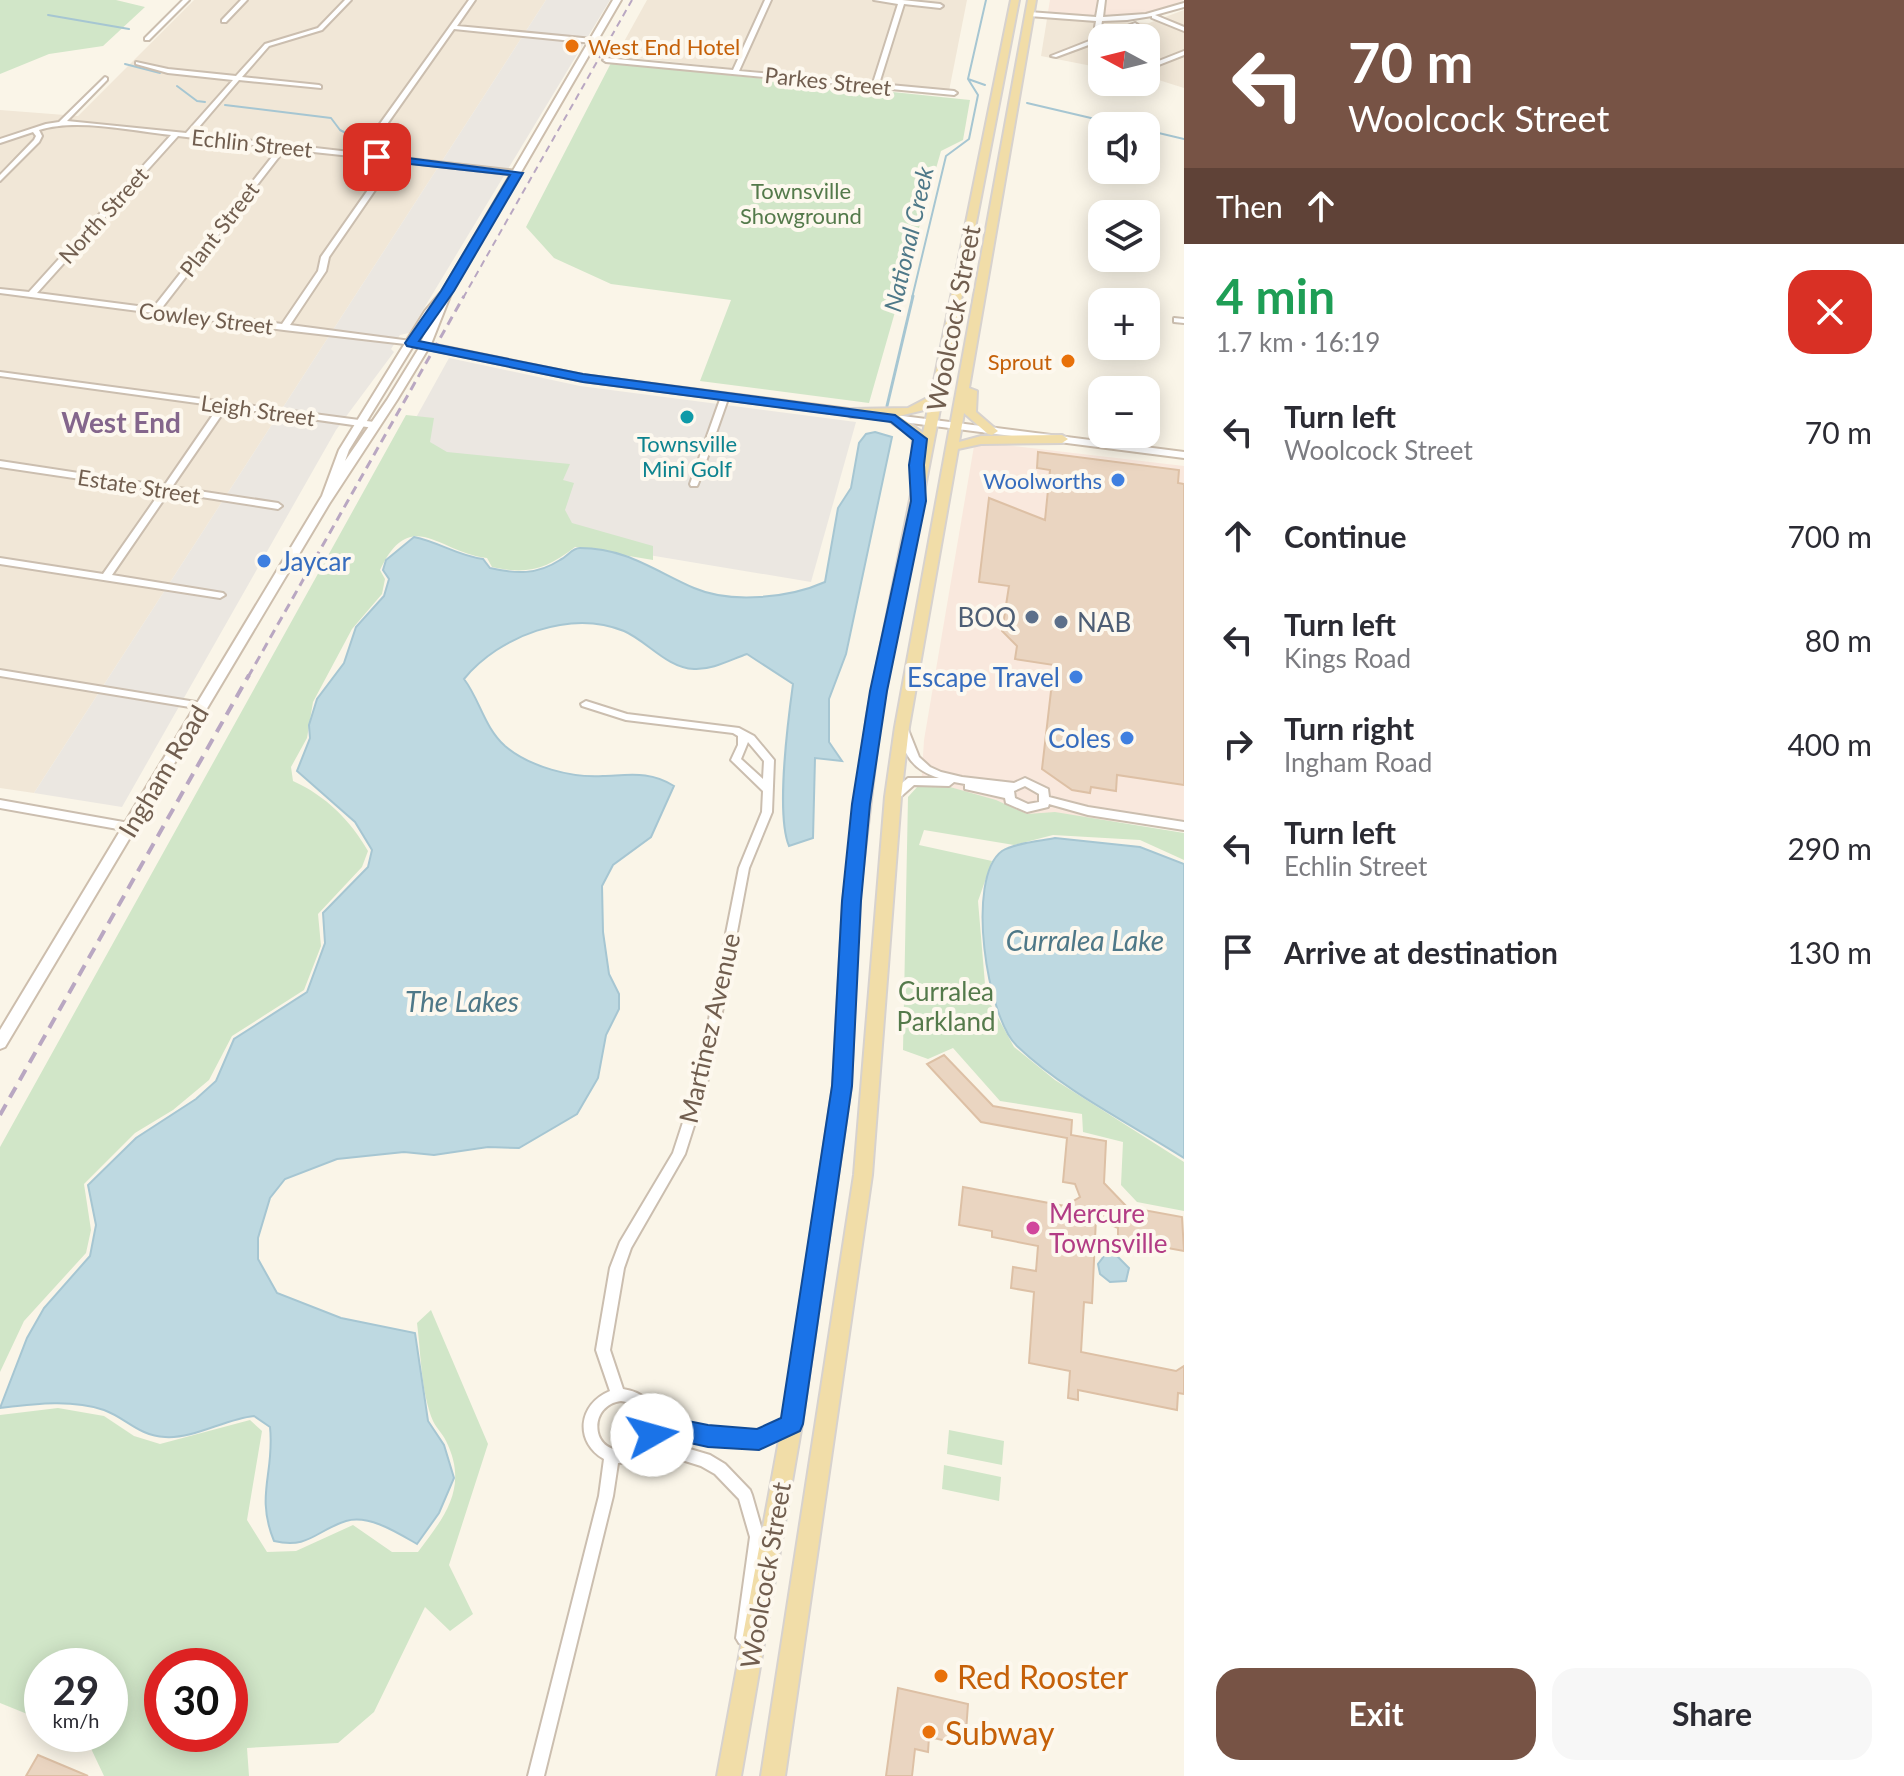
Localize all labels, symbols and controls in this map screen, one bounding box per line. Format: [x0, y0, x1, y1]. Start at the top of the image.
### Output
north arrow [1088, 24, 1160, 96]
map controls [1088, 24, 1160, 448]
text: 70 m [1348, 28, 1473, 95]
icon: left [1216, 32, 1320, 136]
place label: West End Hotel [588, 33, 740, 60]
marker: West End Hotel [563, 37, 581, 55]
street label: Parkes Street [763, 61, 893, 101]
text: Woolcock Street [1348, 96, 1609, 140]
button: sound [1088, 112, 1160, 184]
street label: Echlin Street [190, 123, 314, 163]
pin [343, 123, 411, 191]
icon: arrive [355, 135, 399, 179]
street label: North Street [53, 161, 153, 269]
water label: National Creek [877, 163, 939, 314]
street label: Plant Street [174, 176, 264, 282]
park label: Townsville Showground [740, 177, 862, 229]
icon: ahead [1299, 184, 1343, 228]
text: Then [1216, 188, 1283, 224]
button: layers [1088, 200, 1160, 272]
street label: Woolcock Street [919, 222, 987, 414]
text: 4 min [1216, 267, 1335, 324]
button: close [1788, 270, 1872, 354]
button: + [1088, 288, 1160, 360]
street label: Cowley Street [137, 296, 275, 340]
text: 1.7 km · 16:19 [1216, 326, 1380, 358]
place label: Sprout [988, 348, 1052, 375]
marker: Sprout [1059, 352, 1077, 370]
button: − [1088, 376, 1160, 448]
street label: Leigh Street [199, 389, 317, 431]
text: Turn left [1284, 398, 1396, 434]
district label: West End [61, 405, 181, 439]
marker: Townsville Mini Golf [678, 408, 696, 426]
icon: left [1216, 410, 1260, 454]
text: 70 m [1805, 414, 1872, 450]
place label: Townsville Mini Golf [637, 430, 737, 482]
text: Woolcock Street [1284, 434, 1473, 466]
street label: Estate Street [76, 463, 202, 509]
place label: Woolworths [983, 467, 1102, 494]
marker: Woolworths [1109, 471, 1127, 489]
icon: ahead [1216, 514, 1260, 558]
text: Continue [1284, 518, 1407, 554]
text: 700 m [1787, 518, 1872, 554]
place label: Jaycar [280, 545, 351, 577]
marker: Jaycar [255, 552, 273, 570]
place label: BOQ [958, 601, 1016, 633]
place label: NAB [1077, 606, 1131, 638]
text: Turn left [1284, 606, 1396, 642]
marker: BOQ [1023, 608, 1041, 626]
marker: NAB [1052, 613, 1070, 631]
icon: left [1216, 618, 1260, 662]
text: 80 m [1805, 622, 1872, 658]
text: Kings Road [1284, 642, 1411, 674]
place label: Escape Travel [907, 661, 1060, 693]
marker: Escape Travel [1067, 668, 1085, 686]
street label: Ingham Road [111, 699, 215, 843]
text: Turn right [1284, 710, 1414, 746]
place label: Coles [1048, 722, 1111, 754]
icon: right [1216, 722, 1260, 766]
text: 400 m [1787, 726, 1872, 762]
marker: Coles [1118, 729, 1136, 747]
text: Ingham Road [1284, 746, 1432, 778]
text: Turn left [1284, 814, 1396, 850]
icon: left [1216, 826, 1260, 870]
text: 290 m [1787, 830, 1872, 866]
text: Echlin Street [1284, 850, 1427, 882]
water label: Curralea Lake [1006, 923, 1164, 957]
street label: Martinez Avenue [672, 930, 746, 1126]
icon: arrive [1216, 930, 1260, 974]
text: Arrive at destination [1284, 934, 1558, 970]
text: 130 m [1787, 934, 1872, 970]
park label: Curralea Parkland [897, 975, 995, 1037]
water label: The Lakes [405, 984, 519, 1018]
place label: Mercure Townsville [1049, 1197, 1167, 1259]
marker: Mercure Townsville [1024, 1219, 1042, 1237]
position arrow [610, 1393, 694, 1477]
street label: Woolcock Street [733, 1479, 797, 1671]
speed limit sign: 30 [144, 1648, 248, 1752]
place label: Red Rooster [957, 1657, 1128, 1696]
text: 29 [53, 1666, 99, 1714]
marker: Red Rooster [932, 1667, 950, 1685]
button: Exit [1216, 1668, 1536, 1760]
button: Share [1552, 1668, 1872, 1760]
text: km/h [53, 1708, 99, 1732]
place label: Subway [945, 1713, 1055, 1752]
marker: Subway [920, 1723, 938, 1741]

